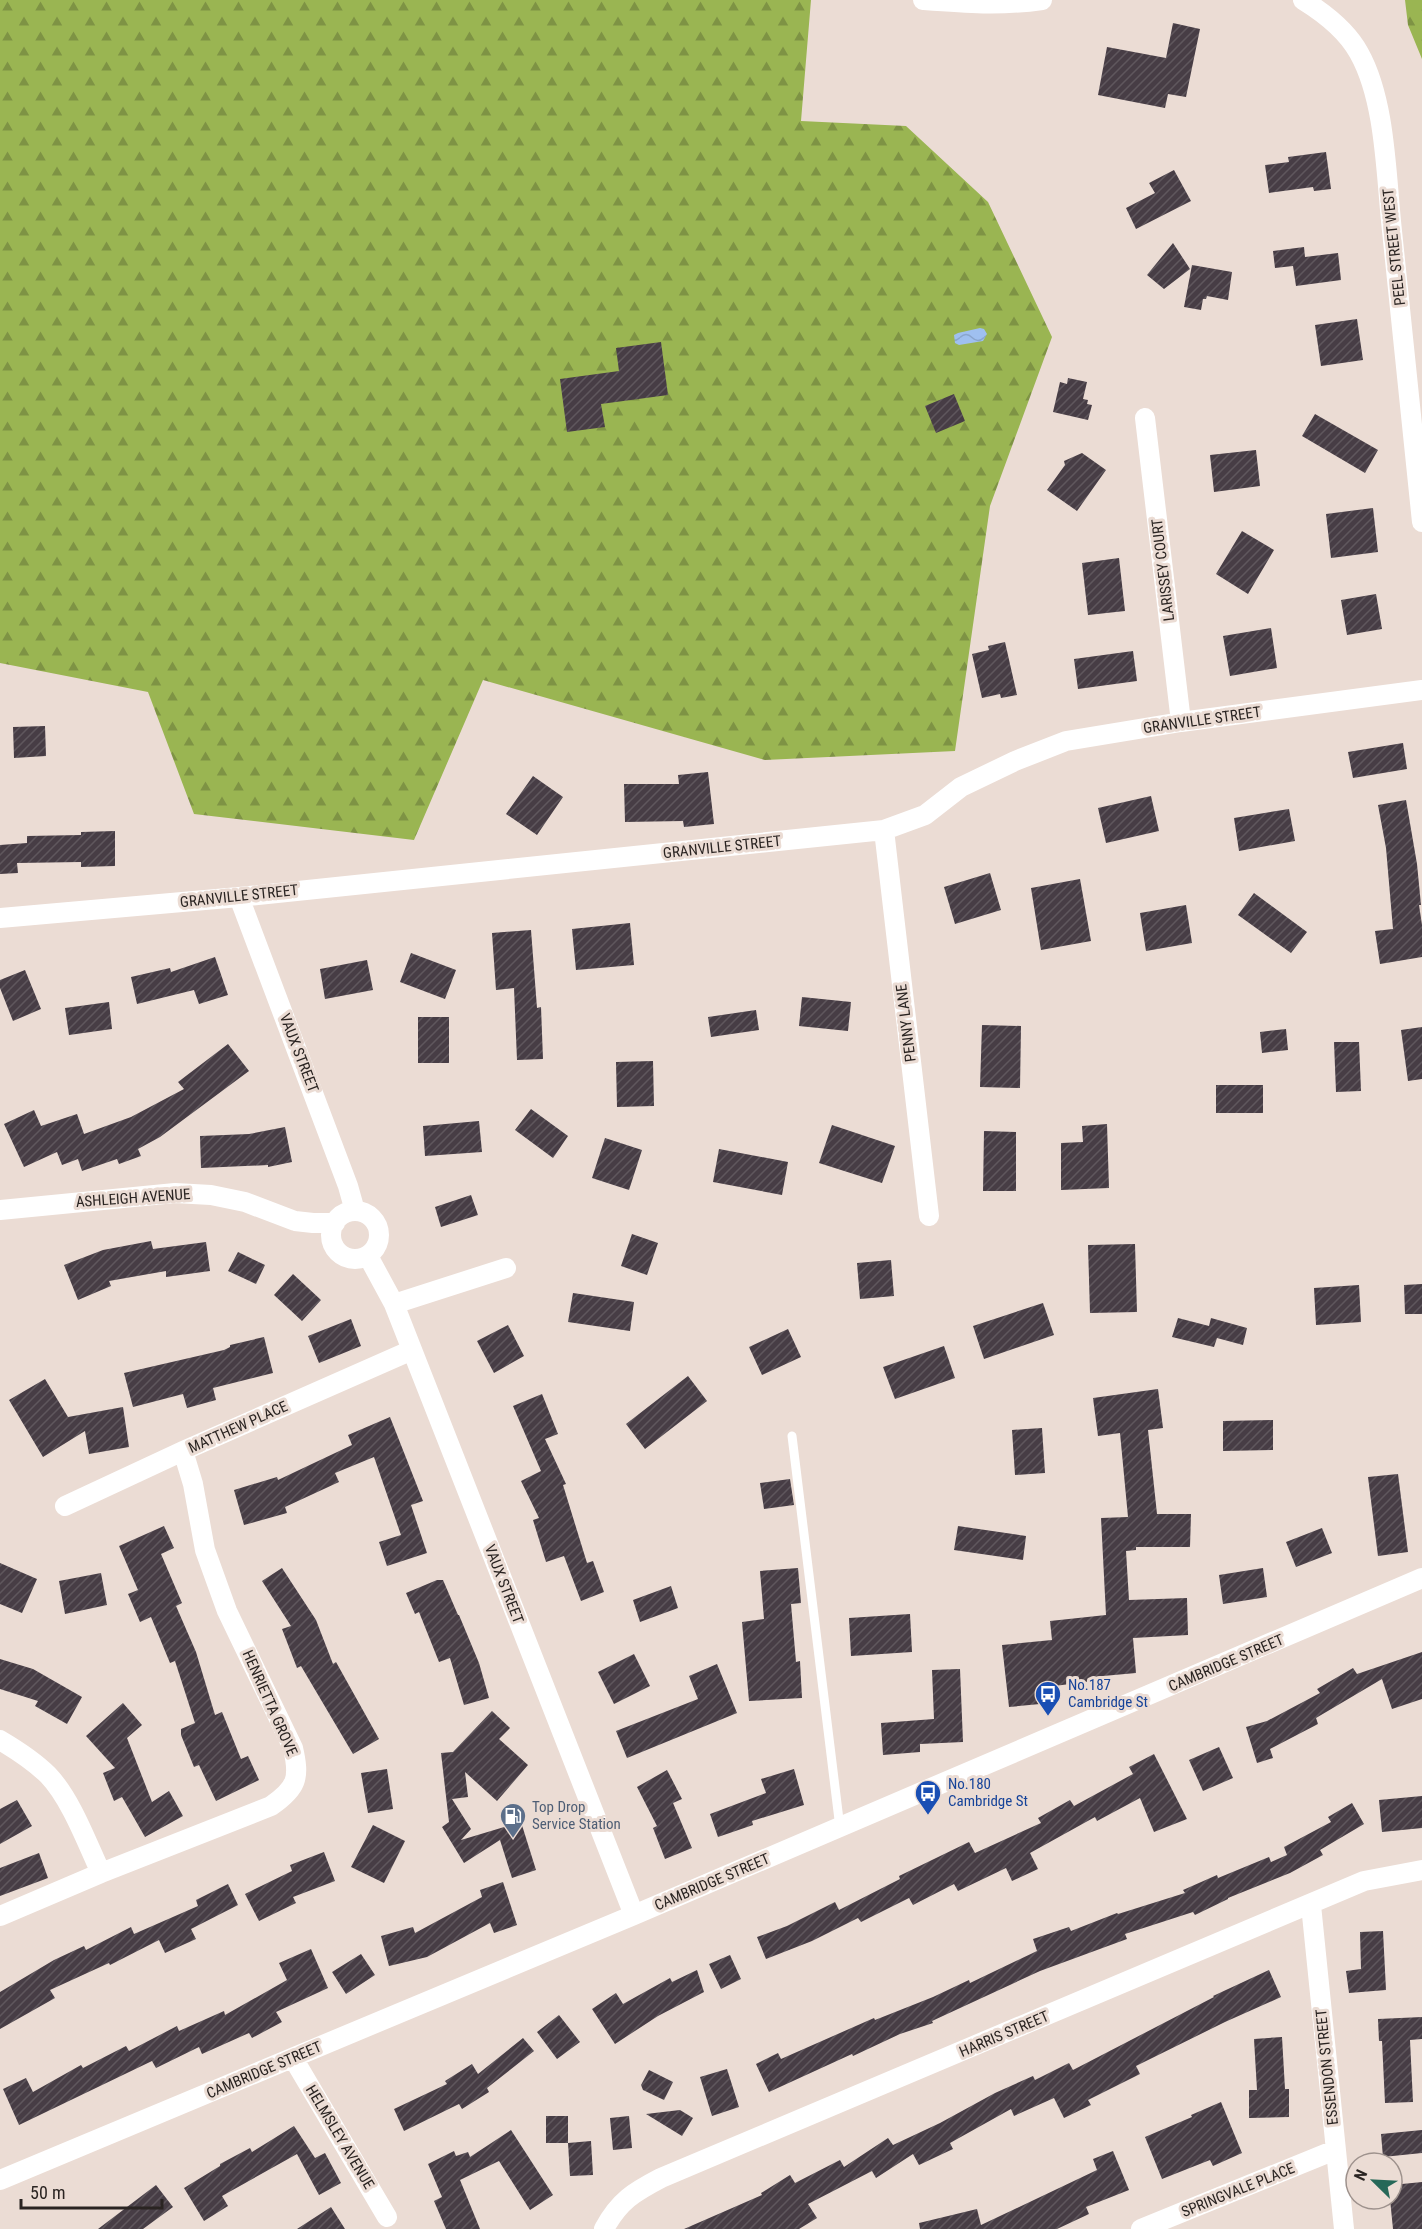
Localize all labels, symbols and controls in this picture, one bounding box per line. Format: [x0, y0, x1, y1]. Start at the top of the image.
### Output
street label: PEEL STREET WEST [1379, 187, 1409, 307]
street label: LARISSEY COURT [1148, 518, 1178, 622]
street label: GRANVILLE STREET [1142, 703, 1262, 737]
street label: GRANVILLE STREET [662, 832, 782, 862]
street label: GRANVILLE STREET [179, 881, 299, 911]
street label: PENNY LANE [892, 983, 920, 1063]
street label: VAUX STREET [276, 1011, 322, 1095]
street label: ASHLEIGH AVENUE [75, 1185, 191, 1211]
street label: MATTHEW PLACE [186, 1397, 290, 1457]
street label: VAUX STREET [481, 1542, 527, 1626]
street label: CAMBRIDGE STREET [1166, 1631, 1286, 1695]
street label: HENRIETTA GROVE [239, 1647, 301, 1759]
place label: No.187 Cambridge St [1068, 1676, 1148, 1711]
bus stop icon: No.187 Cambridge St [1033, 1679, 1063, 1717]
place label: No.180 Cambridge St [948, 1775, 1028, 1810]
bus stop icon: No.180 Cambridge St [913, 1778, 943, 1816]
place label: Top Drop Service Station [532, 1798, 621, 1833]
fuel station icon: Top Drop Service Station [498, 1801, 528, 1839]
street label: CAMBRIDGE STREET [652, 1850, 772, 1914]
street label: HARRIS STREET [957, 2007, 1052, 2061]
street label: ESSENDON STREET [1312, 2008, 1342, 2126]
street label: CAMBRIDGE STREET [204, 2038, 324, 2102]
street label: HELMSLEY AVENUE [302, 2082, 378, 2192]
north arrow [1344, 2151, 1404, 2211]
street label: SPRINGVALE PLACE [1179, 2159, 1297, 2221]
text: N [1350, 2167, 1371, 2183]
scale bar [21, 2172, 162, 2210]
text: 50 m [30, 2182, 65, 2203]

